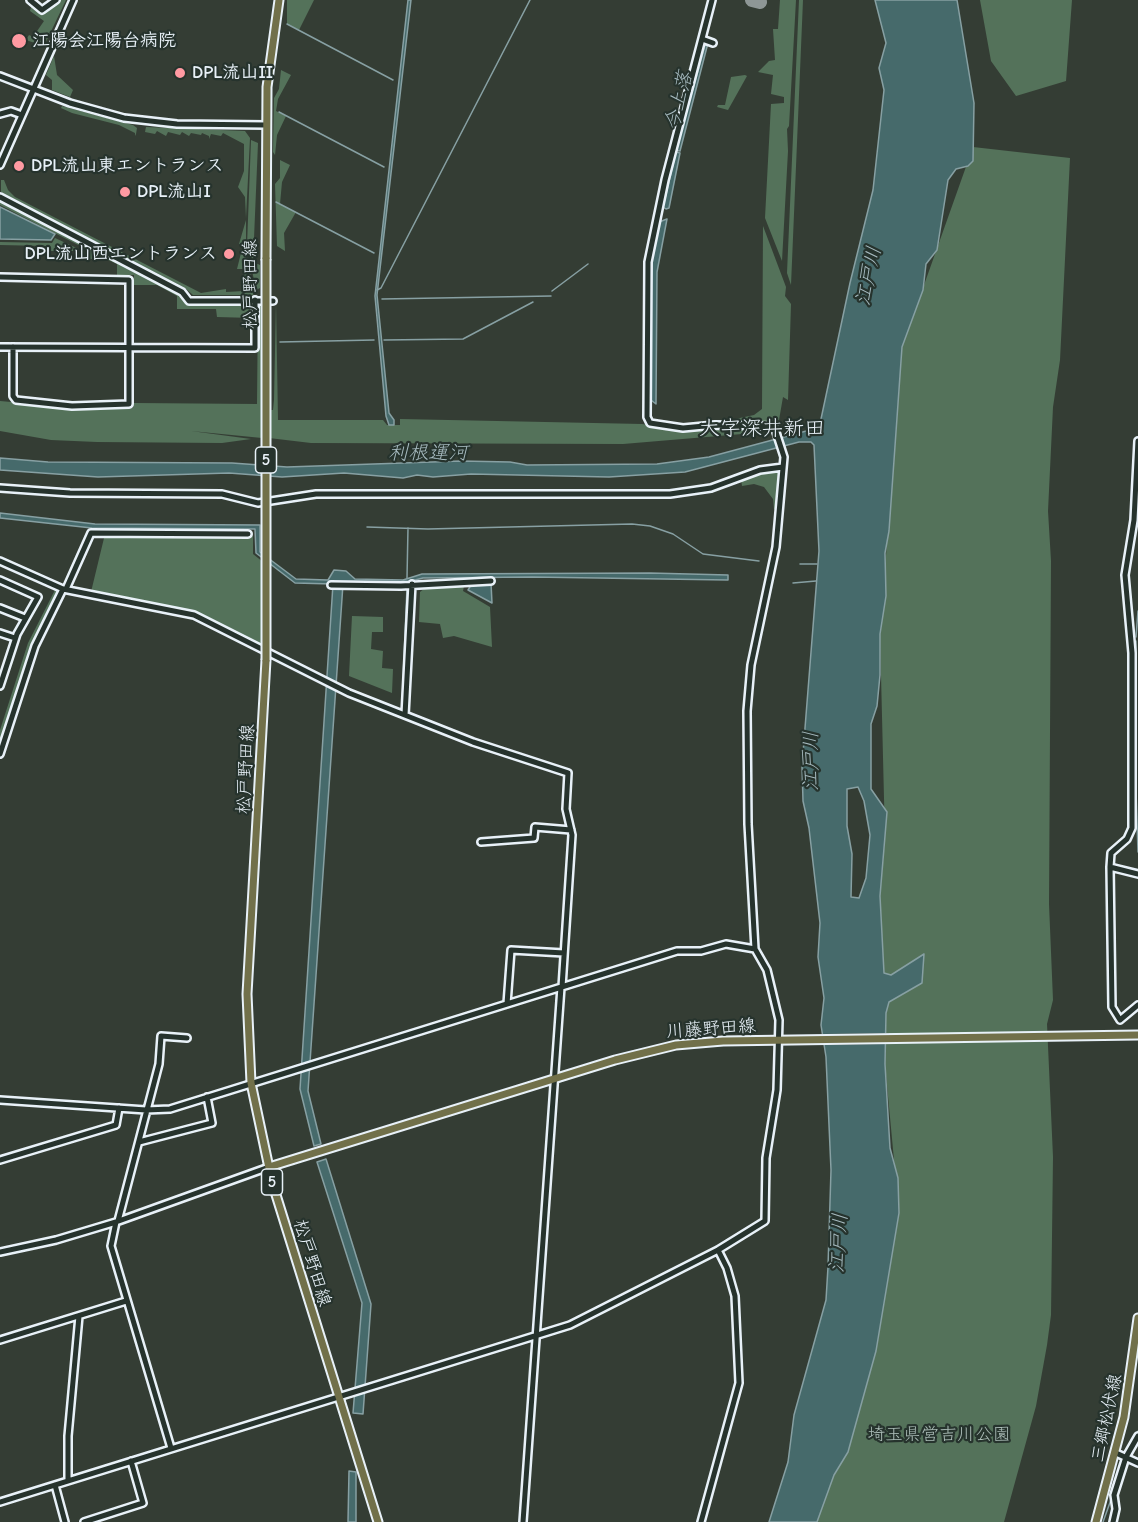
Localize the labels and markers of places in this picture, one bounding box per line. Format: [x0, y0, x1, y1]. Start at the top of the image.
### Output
place label: 江陽会江陽台病院 [32, 30, 176, 52]
marker: 江陽会江陽台病院 [10, 32, 28, 50]
place label: DPL流山II [192, 62, 273, 84]
marker: DPL流山II [173, 66, 187, 80]
place label: DPL流山東エントランス [31, 155, 223, 177]
marker: DPL流山東エントランス [12, 159, 26, 173]
place label: DPL流山I [137, 181, 211, 203]
marker: DPL流山I [118, 185, 132, 199]
place label: DPL流山西エントランス [25, 243, 217, 265]
marker: DPL流山西エントランス [222, 247, 236, 261]

